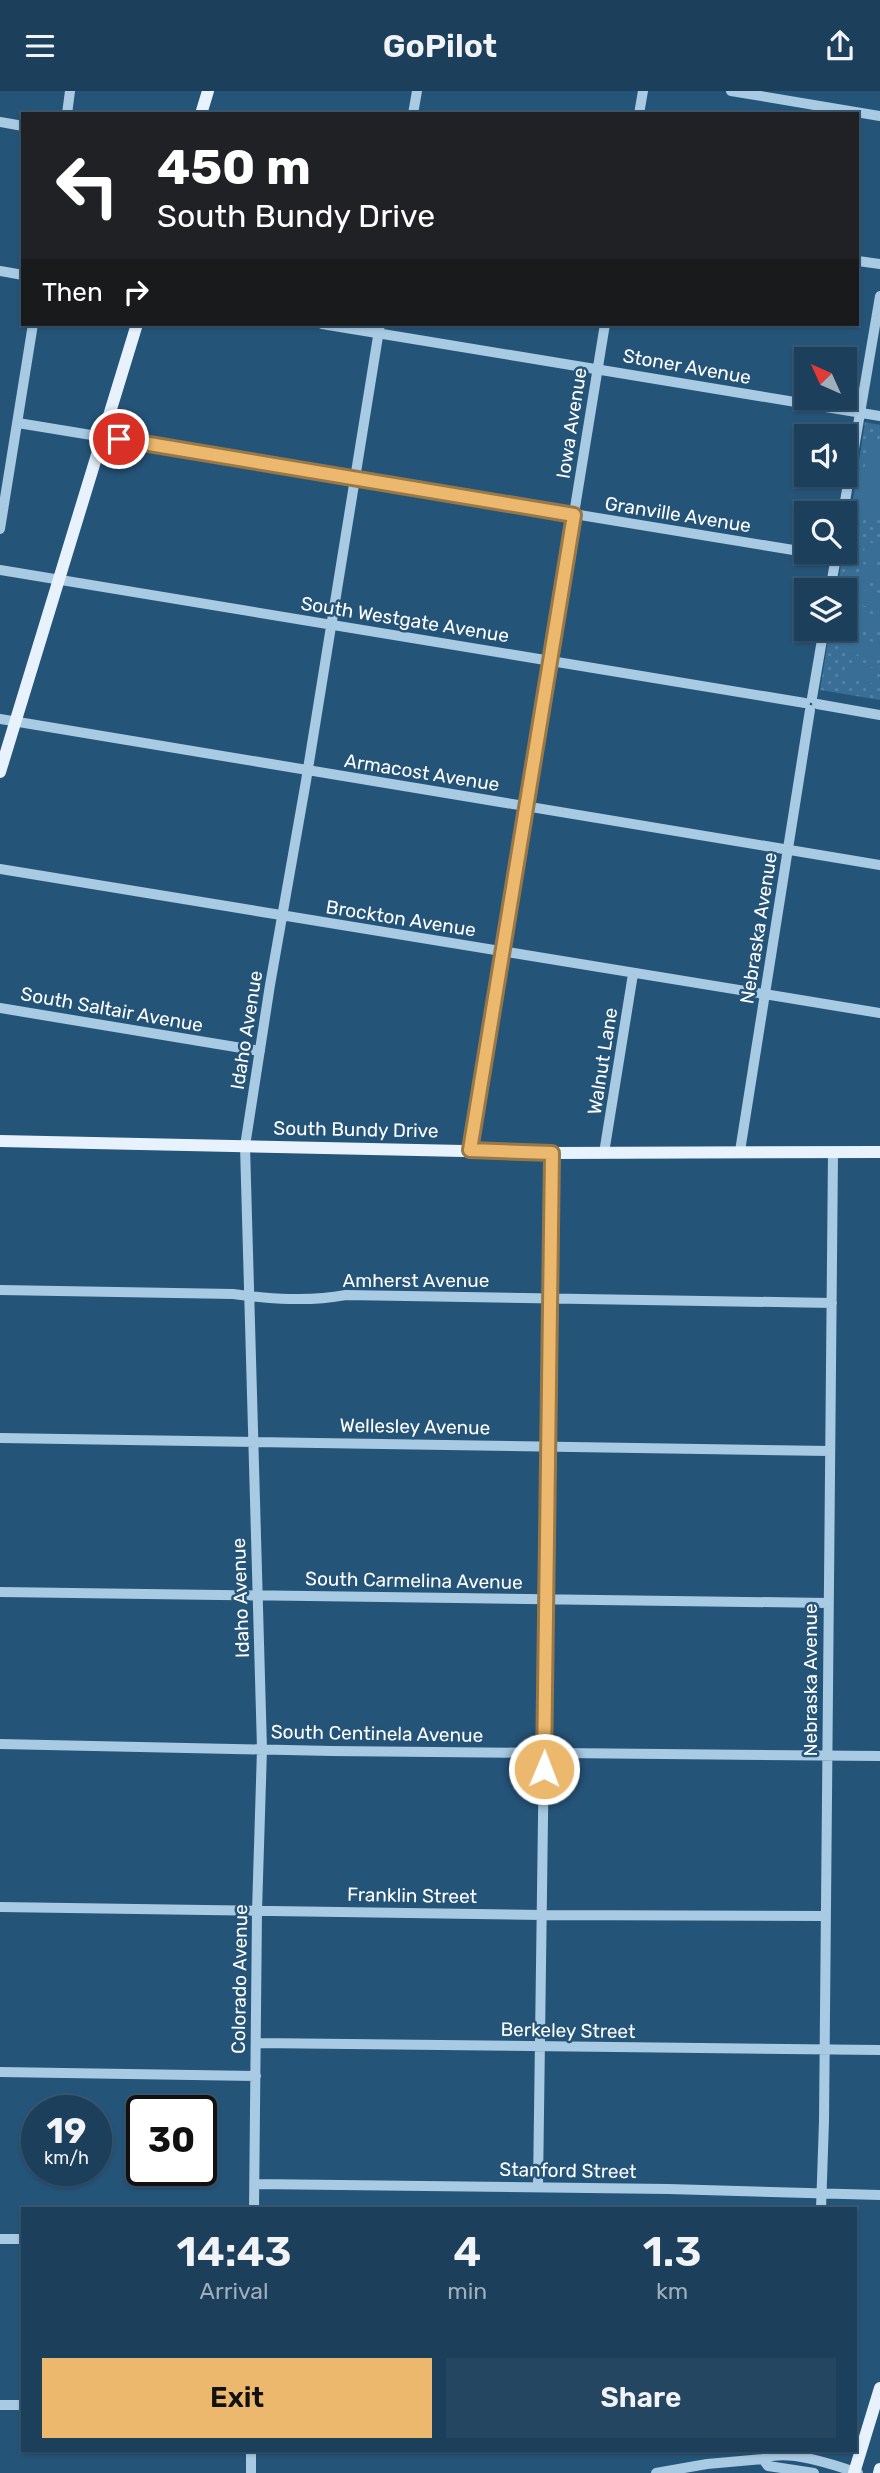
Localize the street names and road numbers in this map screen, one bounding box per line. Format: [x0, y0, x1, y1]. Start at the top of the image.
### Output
street label: Stoner Avenue [621, 344, 753, 389]
street label: Iowa Avenue [551, 366, 592, 480]
street label: Granville Avenue [603, 492, 753, 537]
street label: South Westgate Avenue [299, 592, 511, 647]
street label: Armacost Avenue [343, 749, 501, 796]
street label: Nebraska Avenue [735, 851, 782, 1006]
street label: Brockton Avenue [324, 895, 478, 942]
street label: Idaho Avenue [226, 969, 267, 1091]
street label: South Saltair Avenue [19, 982, 205, 1037]
street label: Walnut Lane [583, 1006, 622, 1116]
street label: South Bundy Drive [273, 1117, 439, 1142]
street label: Amherst Avenue [343, 1269, 489, 1292]
street label: Wellesley Avenue [339, 1414, 490, 1439]
street label: Idaho Avenue [227, 1538, 254, 1658]
street label: South Carmelina Avenue [305, 1567, 523, 1594]
street label: Nebraska Avenue [799, 1603, 822, 1757]
street label: South Centinela Avenue [271, 1720, 483, 1747]
street label: Franklin Street [347, 1883, 478, 1908]
street label: Colorado Avenue [227, 1904, 252, 2054]
street label: Berkeley Street [500, 2018, 636, 2043]
street label: Stanford Street [499, 2158, 637, 2183]

